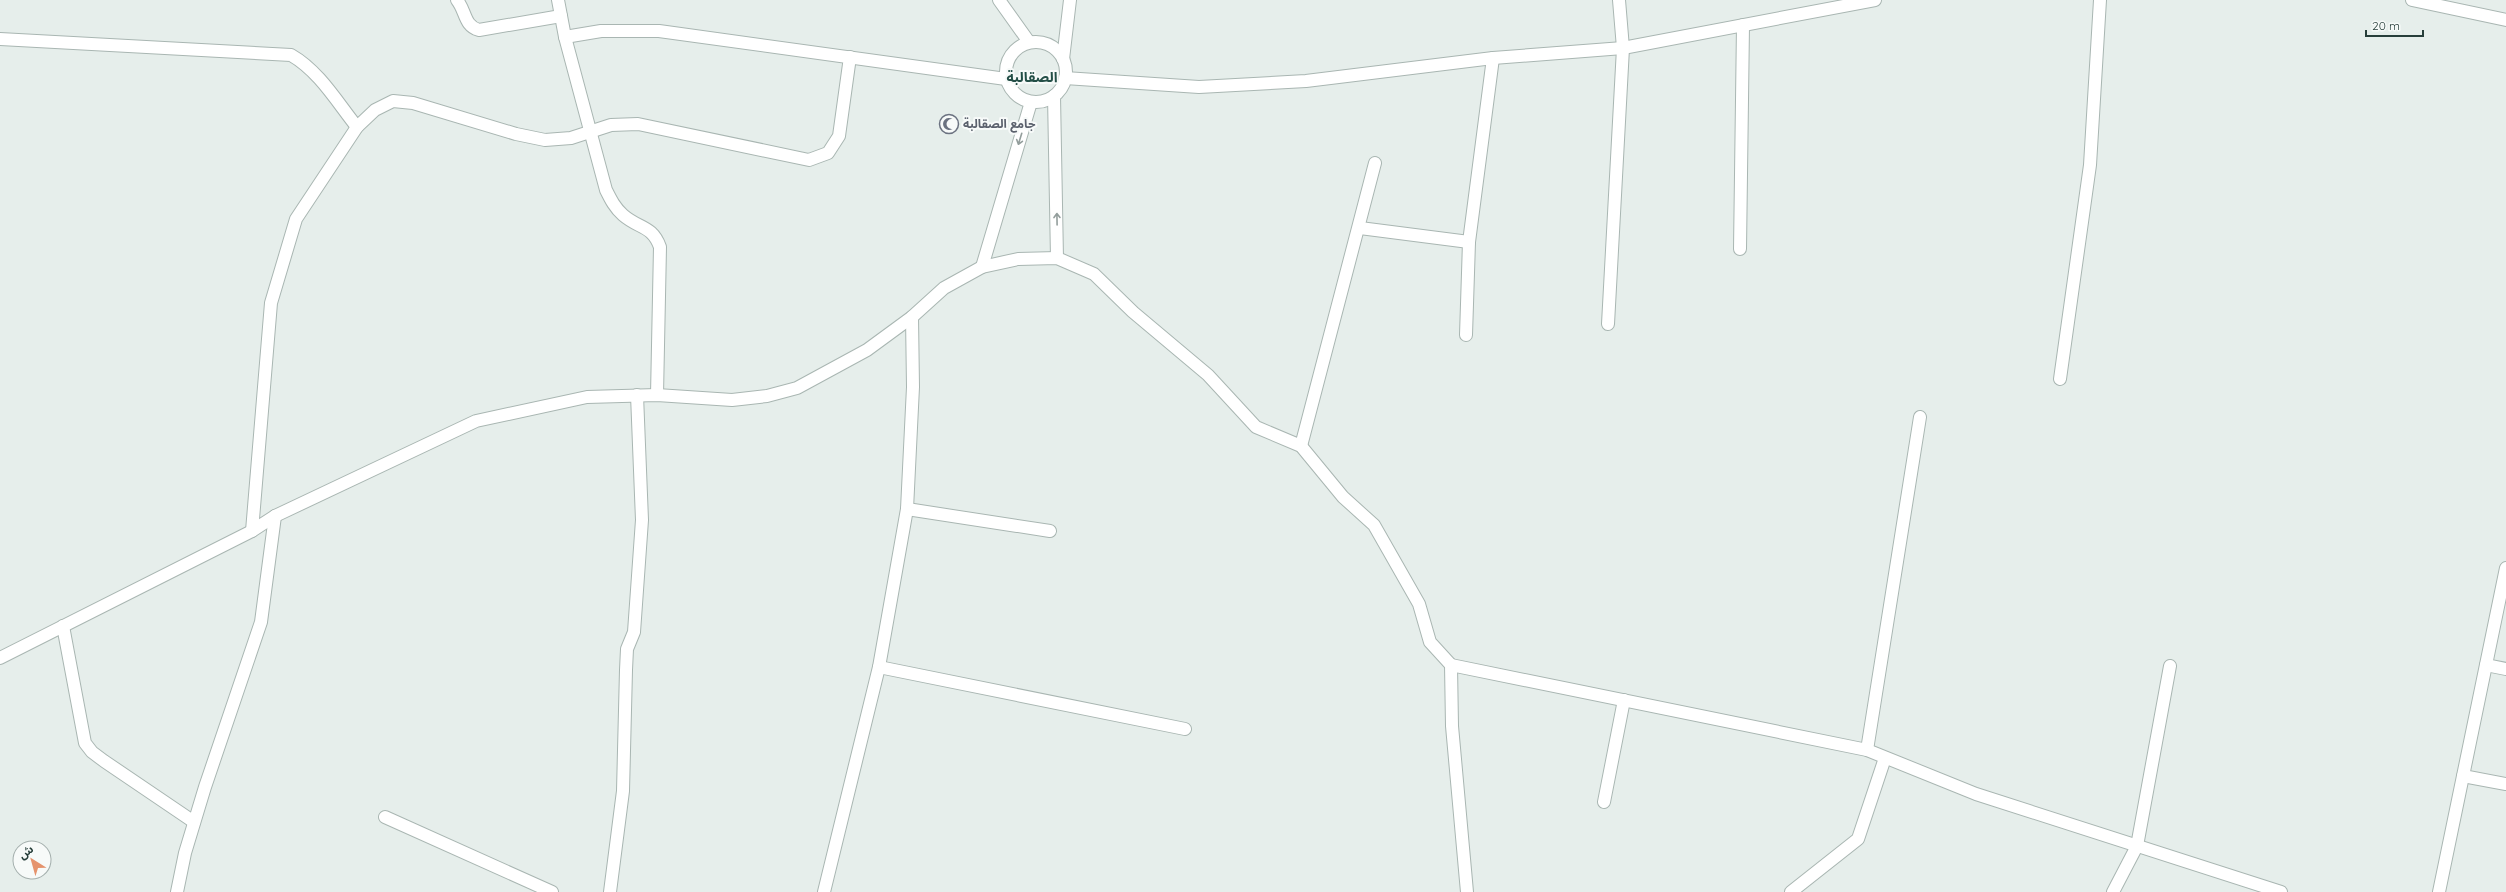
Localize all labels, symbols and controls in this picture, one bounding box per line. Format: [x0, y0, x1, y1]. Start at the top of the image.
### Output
scale bar [2366, 12, 2423, 38]
text: 20 m [2372, 18, 2400, 33]
district label: الصقالبة [1006, 68, 1058, 86]
mosque icon: جامع الصقالبة [938, 113, 960, 135]
place label: جامع الصقالبة [963, 116, 1036, 133]
one-way arrow [1016, 133, 1023, 146]
one-way arrow [1053, 213, 1060, 226]
north arrow [12, 840, 52, 880]
text: ش [16, 842, 36, 862]

